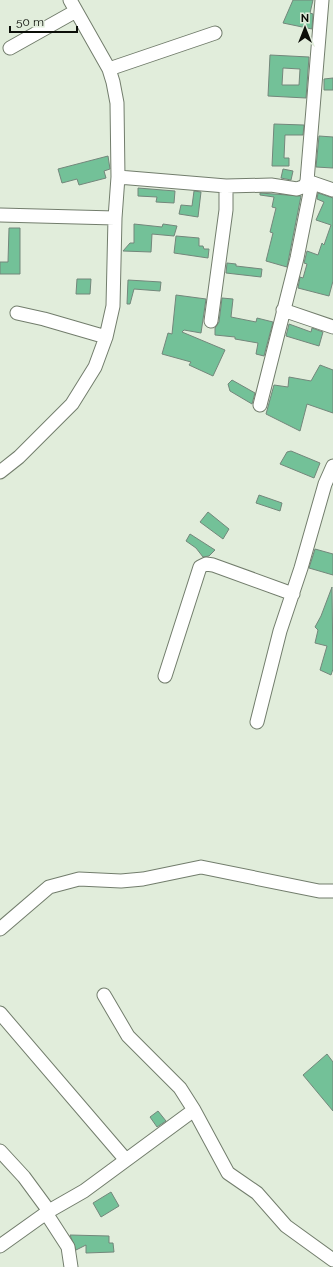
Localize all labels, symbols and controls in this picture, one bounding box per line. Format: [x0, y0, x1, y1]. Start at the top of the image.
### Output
scale bar [10, 8, 77, 34]
north arrow [285, 8, 325, 48]
text: N [301, 12, 309, 25]
text: 50 m [16, 15, 44, 29]

